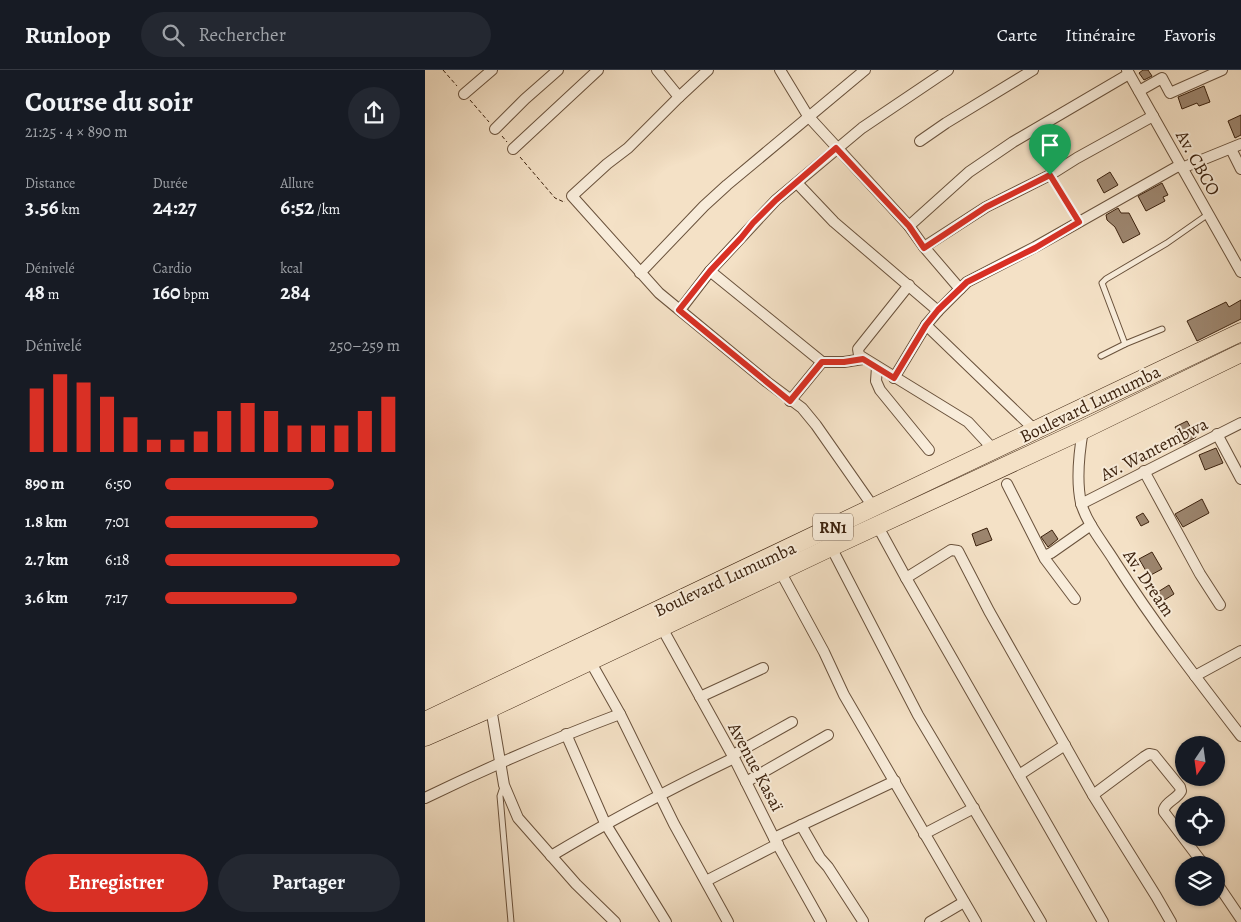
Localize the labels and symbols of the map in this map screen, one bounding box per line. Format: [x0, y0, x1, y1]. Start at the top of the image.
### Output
pin [1029, 124, 1071, 175]
street label: Av. CBCO [1170, 125, 1226, 200]
street label: Boulevard Lumumba [1016, 359, 1165, 449]
street label: Av. Wantembwa [1095, 411, 1212, 487]
road number: RN1 [813, 514, 853, 541]
street label: Boulevard Lumumba [650, 535, 800, 622]
street label: Av. Dream [1117, 544, 1180, 621]
street label: Avenue Kasaï [722, 717, 789, 816]
north arrow [1175, 736, 1225, 786]

